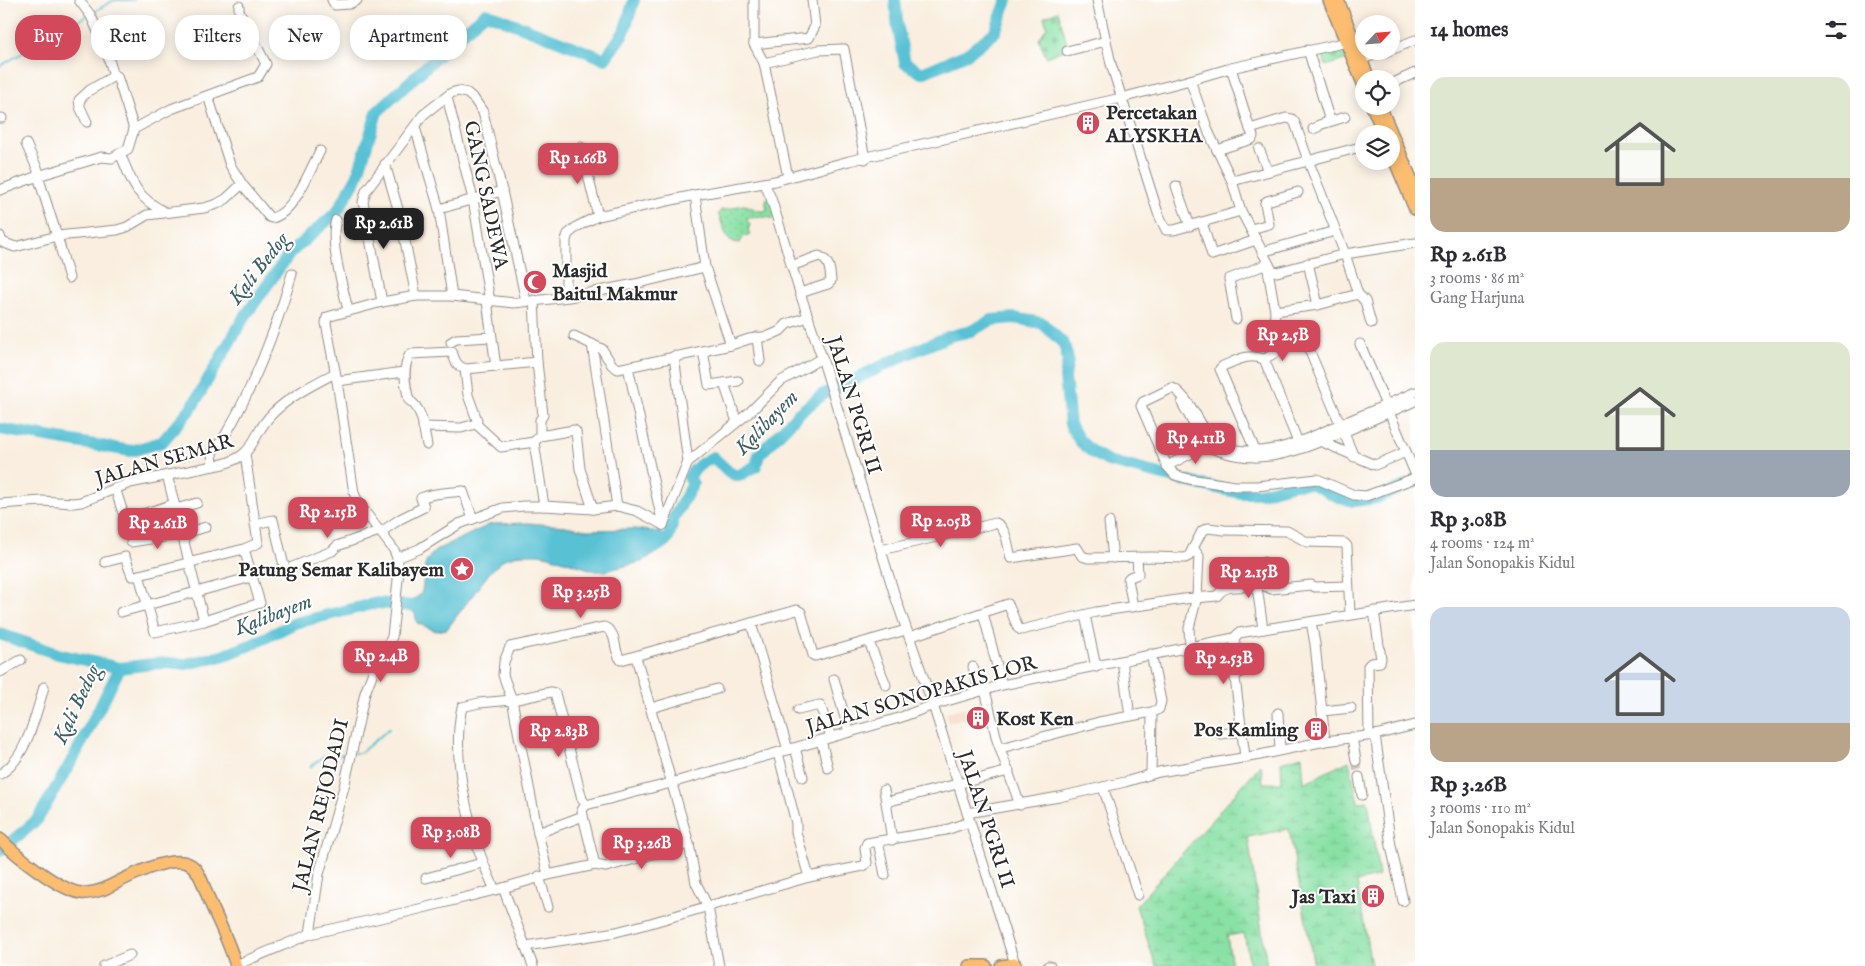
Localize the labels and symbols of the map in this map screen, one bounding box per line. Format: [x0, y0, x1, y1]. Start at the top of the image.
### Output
north arrow [1355, 15, 1400, 60]
place label: Percetakan ALYSKHA [1105, 101, 1204, 149]
building icon: Percetakan ALYSKHA [1075, 110, 1101, 136]
street label: GANG SADEWA [458, 119, 514, 272]
pin: Rp 1.66B [526, 142, 630, 185]
pin: Rp 2.61B [332, 208, 436, 250]
water label: Kali Bedog [222, 227, 296, 311]
place label: Masjid Baitul Makmur [552, 259, 678, 307]
mosque icon: Masjid Baitul Makmur [522, 269, 548, 295]
pin: Rp 2.5B [1237, 320, 1329, 362]
street label: JALAN PGRI II [820, 331, 887, 478]
water label: Kalibayem [729, 385, 805, 462]
pin: Rp 4.11B [1144, 422, 1248, 465]
street label: JALAN SEMAR [91, 429, 237, 493]
pin: Rp 2.15B [276, 496, 380, 539]
pin: Rp 2.05B [889, 506, 993, 548]
pin: Rp 2.61B [106, 508, 210, 550]
place icon: Patung Semar Kalibayem [449, 556, 475, 582]
pin: Rp 2.15B [1197, 556, 1301, 599]
place label: Patung Semar Kalibayem [238, 558, 445, 583]
pin: Rp 3.25B [529, 576, 633, 619]
water label: Kalibayem [230, 588, 316, 643]
pin: Rp 2.4B [335, 640, 427, 683]
pin: Rp 2.53B [1172, 642, 1276, 685]
street label: JALAN SONOPAKIS LOR [801, 650, 1040, 741]
water label: Kali Bedog [47, 660, 108, 749]
building icon: Kost Ken [965, 705, 991, 731]
place label: Kost Ken [996, 707, 1074, 732]
street label: JALAN REJODADI [287, 716, 355, 896]
pin: Rp 2.83B [507, 716, 611, 758]
building icon: Pos Kamling [1303, 716, 1329, 742]
place label: Pos Kamling [1194, 718, 1299, 743]
street label: JALAN PGRI II [951, 746, 1020, 892]
pin: Rp 3.08B [399, 816, 503, 859]
pin: Rp 3.26B [590, 828, 694, 870]
building icon: Jas Taxi [1360, 883, 1386, 909]
place label: Jas Taxi [1289, 885, 1357, 910]

